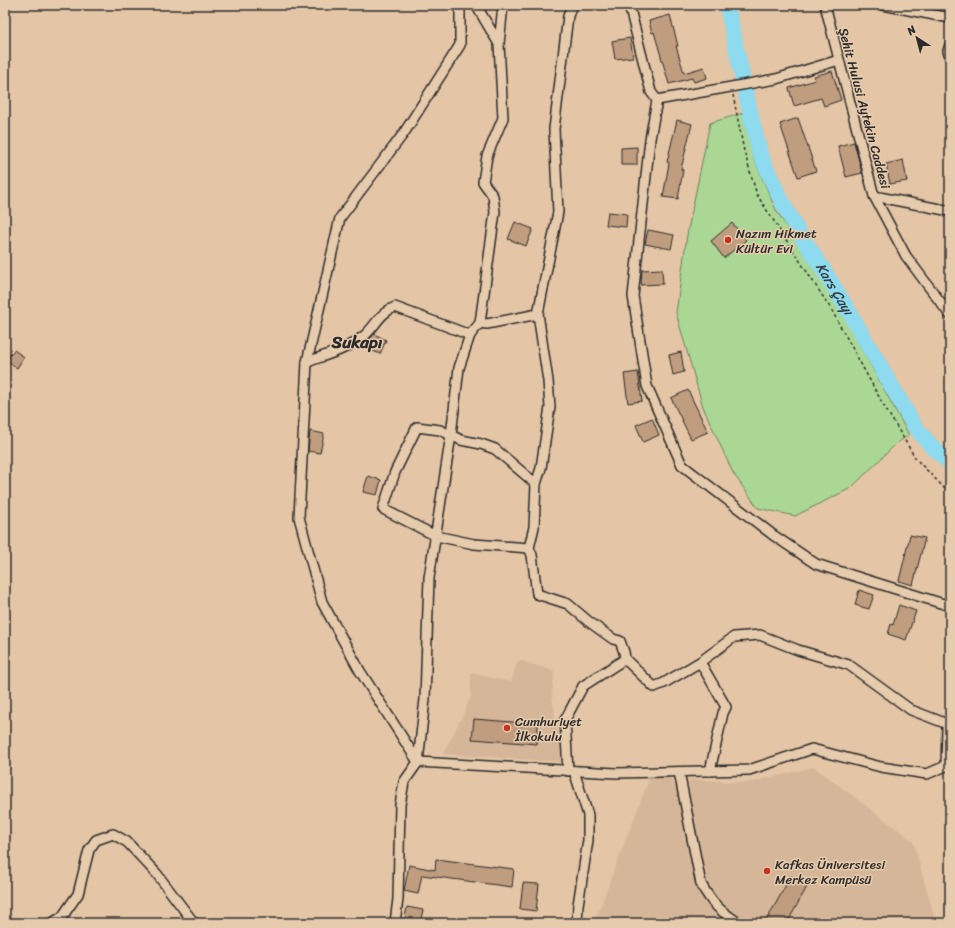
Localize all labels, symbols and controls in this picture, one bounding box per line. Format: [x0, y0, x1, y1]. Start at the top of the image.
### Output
north arrow [897, 18, 937, 58]
text: N [902, 20, 920, 41]
street label: Şehit Hulusi Aytekin Caddesi [832, 25, 897, 192]
place label: Nazım Hikmet Kültür Evi [736, 222, 817, 260]
marker: Nazım Hikmet Kültür Evi [723, 235, 733, 245]
water label: Kars Çayı [809, 258, 861, 321]
district label: Sukapı [330, 327, 383, 357]
place label: Cumhuriyet İlkokulu [514, 710, 582, 748]
marker: Cumhuriyet İlkokulu [502, 723, 512, 733]
place label: Kafkas Üniversitesi Merkez Kampüsü [775, 853, 885, 891]
marker: Kafkas Üniversitesi Merkez Kampüsü [762, 866, 772, 876]

